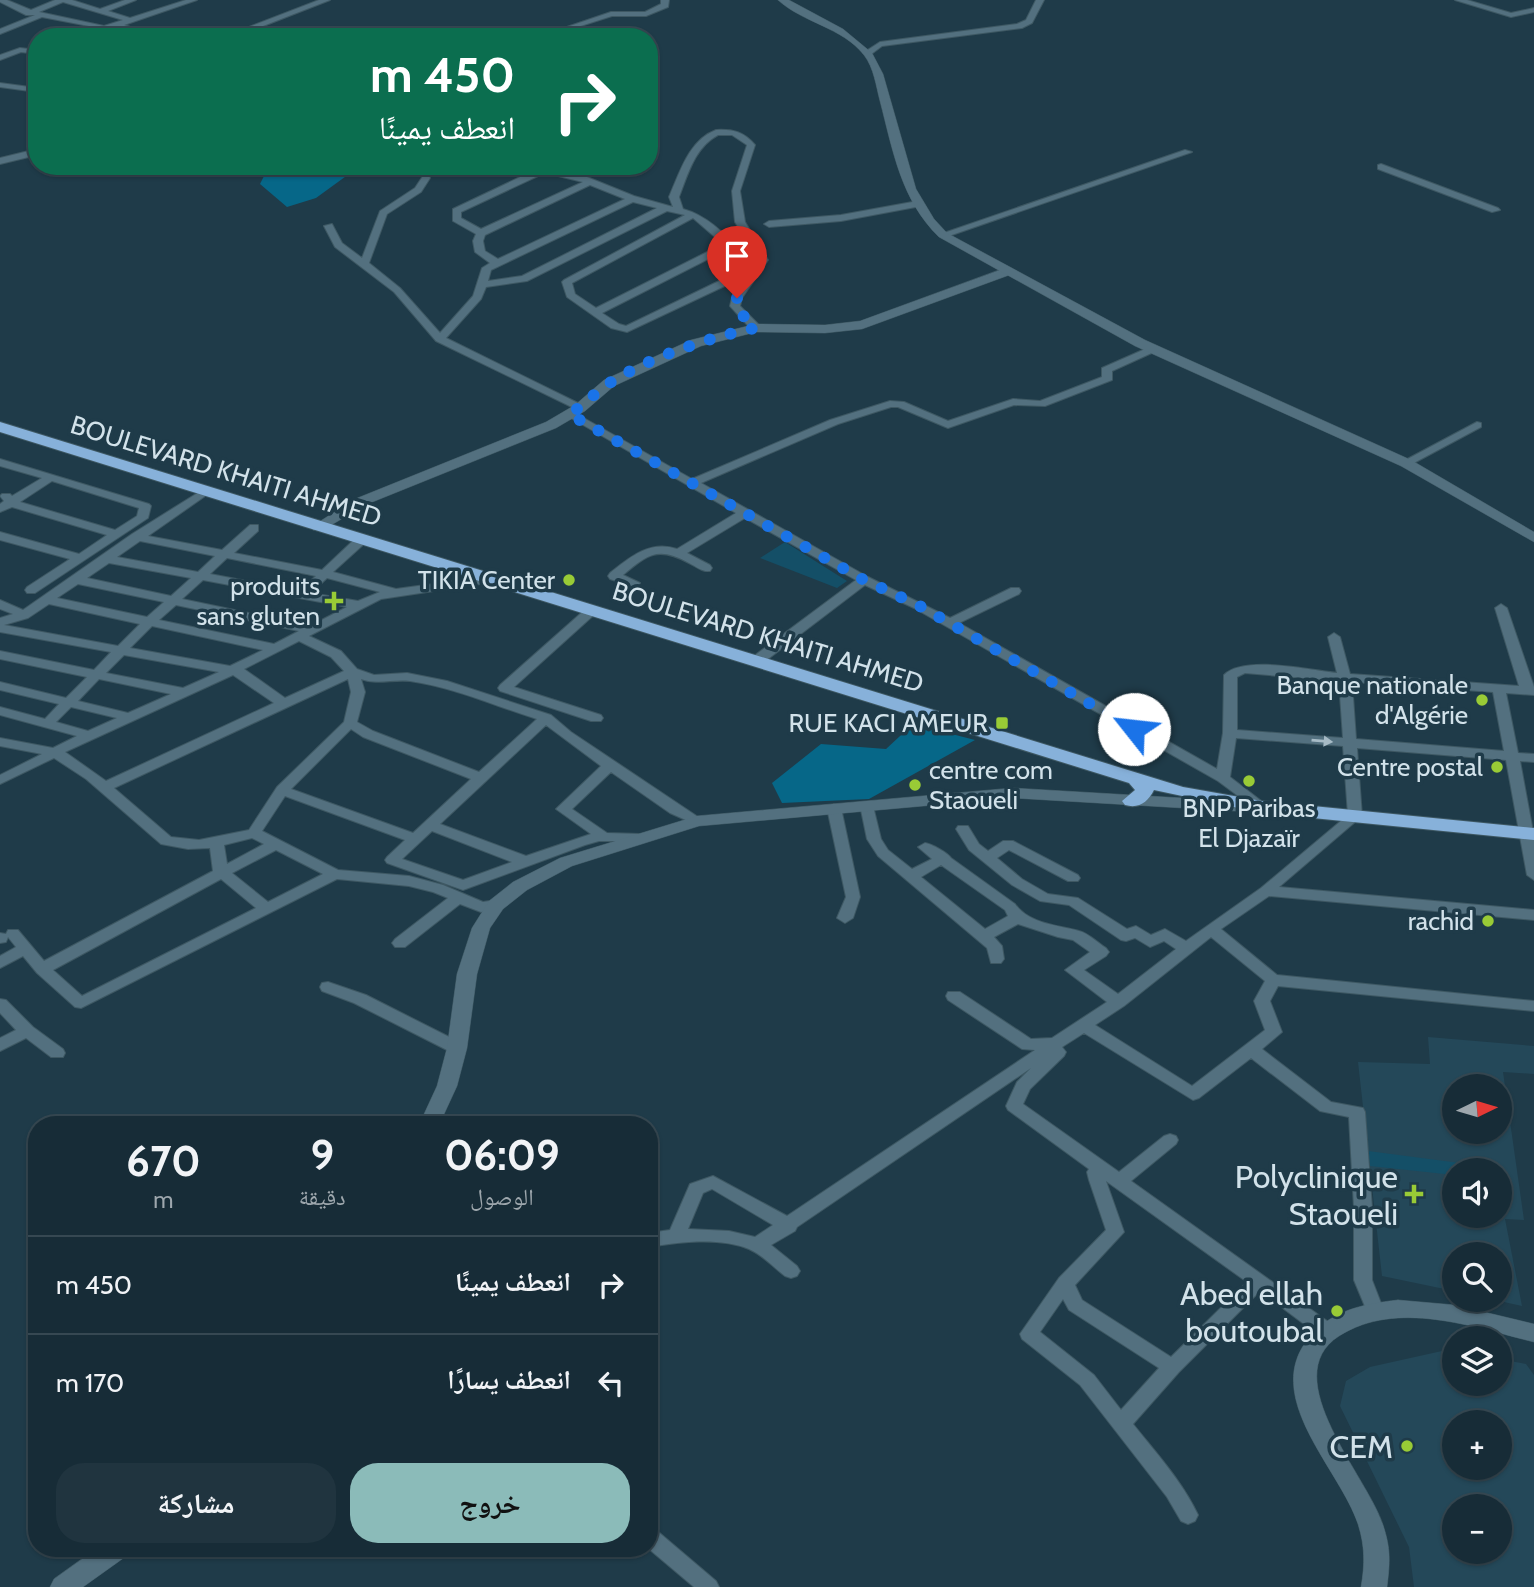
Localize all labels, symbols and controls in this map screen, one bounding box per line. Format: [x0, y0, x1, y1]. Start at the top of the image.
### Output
text: 450 m [370, 45, 515, 104]
icon: right [539, 56, 630, 147]
text: انعطف يمينًا [379, 108, 515, 147]
pin [707, 226, 767, 298]
icon: arrive [718, 237, 756, 275]
street label: BOULEVARD KHAITI AHMED [67, 408, 385, 534]
place label: TIKIA Center [418, 564, 556, 596]
place label: produits sans gluten [196, 570, 320, 632]
marker: TIKIA Center [561, 572, 577, 588]
street label: BOULEVARD KHAITI AHMED [609, 574, 927, 700]
marker: produits sans gluten [326, 593, 342, 609]
place label: Banque nationale d'Algérie [1277, 669, 1468, 731]
position arrow [1097, 692, 1171, 766]
marker: Banque nationale d'Algérie [1474, 692, 1490, 708]
place label: RUE KACI AMEUR [788, 707, 988, 739]
marker: RUE KACI AMEUR [994, 715, 1010, 731]
one-way arrow [1311, 736, 1333, 747]
place label: Centre postal [1337, 751, 1483, 783]
place label: centre com Staoueli [929, 754, 1053, 816]
marker: Centre postal [1489, 759, 1505, 775]
marker: BNP Paribas El Djazaïr [1241, 773, 1257, 789]
marker: centre com Staoueli [907, 777, 923, 793]
place label: BNP Paribas El Djazaïr [1183, 792, 1316, 854]
place label: rachid [1408, 905, 1474, 937]
marker: rachid [1480, 913, 1496, 929]
north arrow [1442, 1074, 1512, 1144]
map controls [1442, 1074, 1512, 1564]
text: 9 [310, 1129, 334, 1181]
text: 06:09 [444, 1129, 560, 1181]
text: 670 [126, 1135, 201, 1187]
place label: Polyclinique Staoueli [1235, 1157, 1398, 1233]
button: sound [1442, 1158, 1512, 1228]
text: دقيقة [299, 1183, 346, 1211]
text: الوصول [470, 1183, 534, 1211]
marker: Polyclinique Staoueli [1404, 1184, 1424, 1204]
text: m [153, 1186, 174, 1214]
button: search [1442, 1242, 1512, 1312]
text: انعطف يمينًا [455, 1266, 571, 1298]
icon: right [592, 1266, 630, 1304]
text: 450 m [56, 1269, 132, 1301]
place label: Abed ellah boutoubal [1180, 1274, 1323, 1350]
marker: Abed ellah boutoubal [1329, 1303, 1345, 1319]
button: layers [1442, 1326, 1512, 1396]
text: انعطف يسارًا [447, 1364, 571, 1396]
icon: left [592, 1364, 630, 1402]
text: 170 m [56, 1367, 124, 1399]
button: + [1442, 1410, 1512, 1480]
place label: CEM [1330, 1427, 1393, 1466]
marker: CEM [1399, 1438, 1415, 1454]
button: مشاركة [56, 1463, 336, 1543]
button: خروج [350, 1463, 630, 1543]
button: − [1442, 1494, 1512, 1564]

